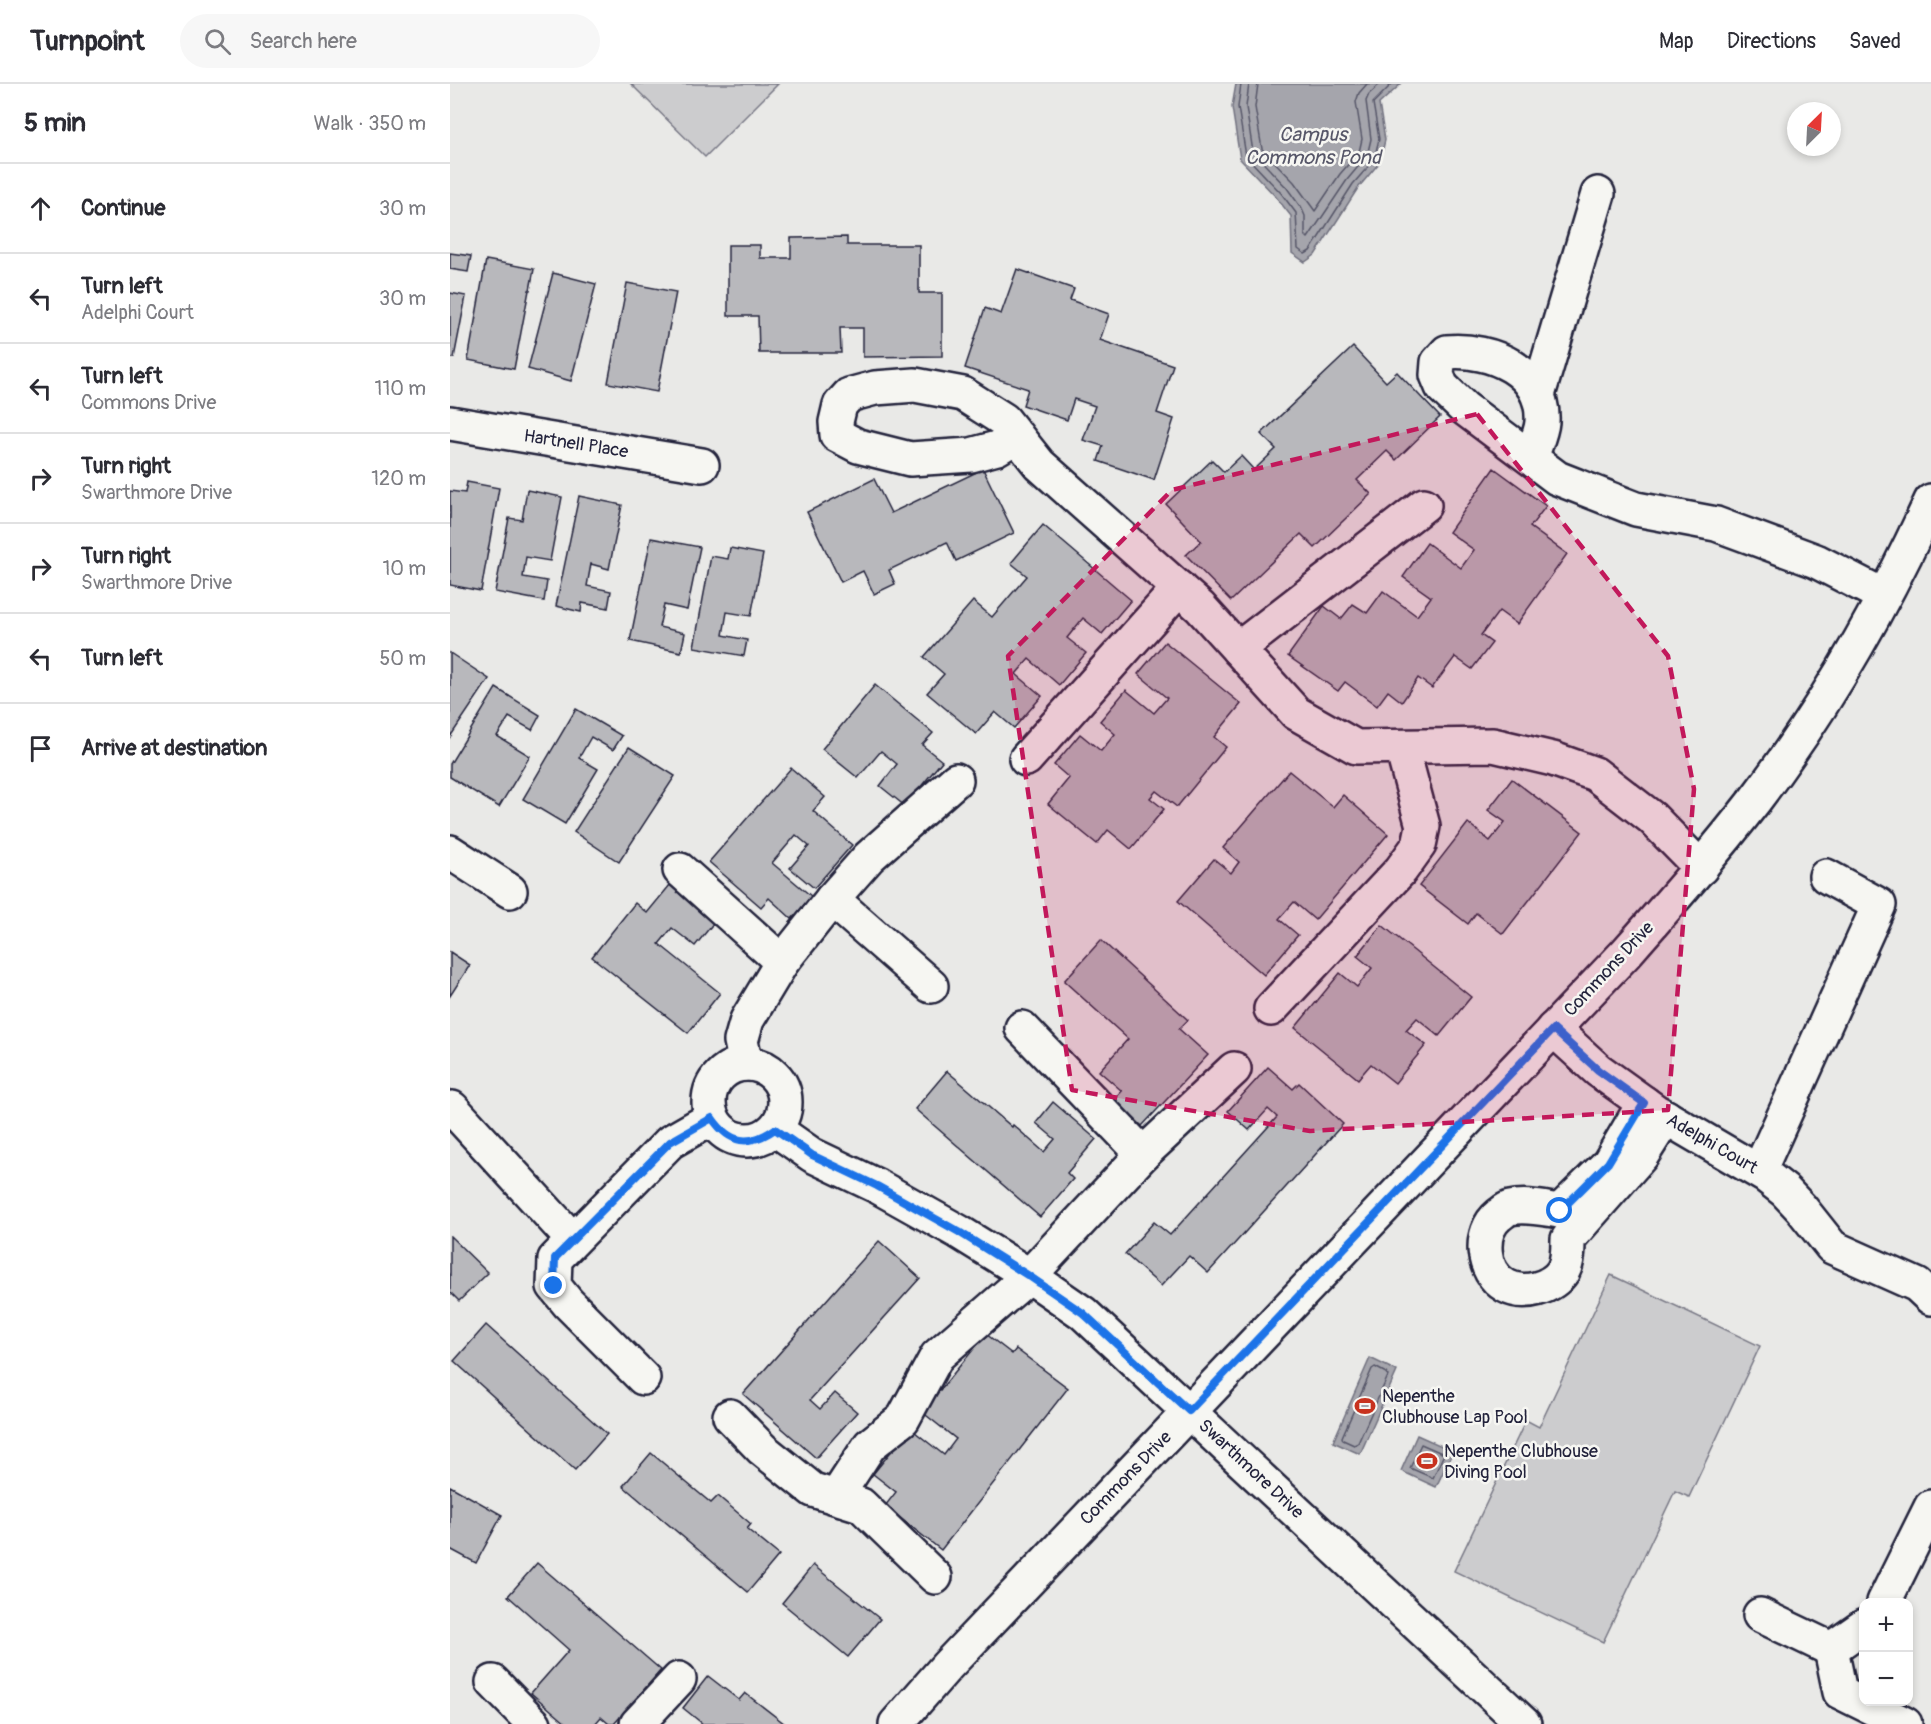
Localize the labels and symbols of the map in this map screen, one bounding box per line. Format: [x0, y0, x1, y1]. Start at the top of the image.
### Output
north arrow [1787, 102, 1841, 156]
water label: Campus Commons Pond [1245, 122, 1383, 170]
street label: Hartnell Place [522, 424, 630, 464]
street label: Commons Drive [1559, 916, 1659, 1021]
street label: Adelphi Court [1662, 1109, 1762, 1180]
route start [1546, 1197, 1572, 1223]
route end [540, 1272, 566, 1298]
place label: Nepenthe Clubhouse Lap Pool [1382, 1385, 1528, 1429]
sports icon: Nepenthe Clubhouse Lap Pool [1353, 1394, 1377, 1418]
street label: Swarthmore Drive [1193, 1414, 1309, 1524]
street label: Commons Drive [1075, 1426, 1177, 1530]
place label: Nepenthe Clubhouse Diving Pool [1444, 1440, 1598, 1484]
sports icon: Nepenthe Clubhouse Diving Pool [1415, 1449, 1439, 1473]

